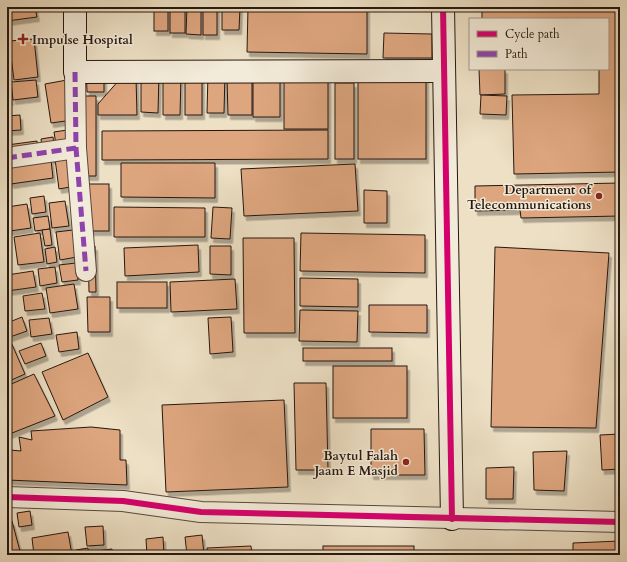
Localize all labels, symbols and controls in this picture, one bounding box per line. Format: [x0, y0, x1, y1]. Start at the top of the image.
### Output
legend [469, 18, 609, 70]
text: Cycle path [505, 26, 560, 42]
place label: Impulse Hospital [32, 31, 133, 49]
marker: Impulse Hospital [17, 33, 29, 45]
text: Path [505, 46, 528, 62]
place label: Department of Telecommunications [467, 181, 594, 214]
marker: Department of Telecommunications [594, 191, 604, 201]
place label: Baytul Falah Jaam E Masjid [312, 447, 399, 480]
marker: Baytul Falah Jaam E Masjid [401, 457, 411, 467]

